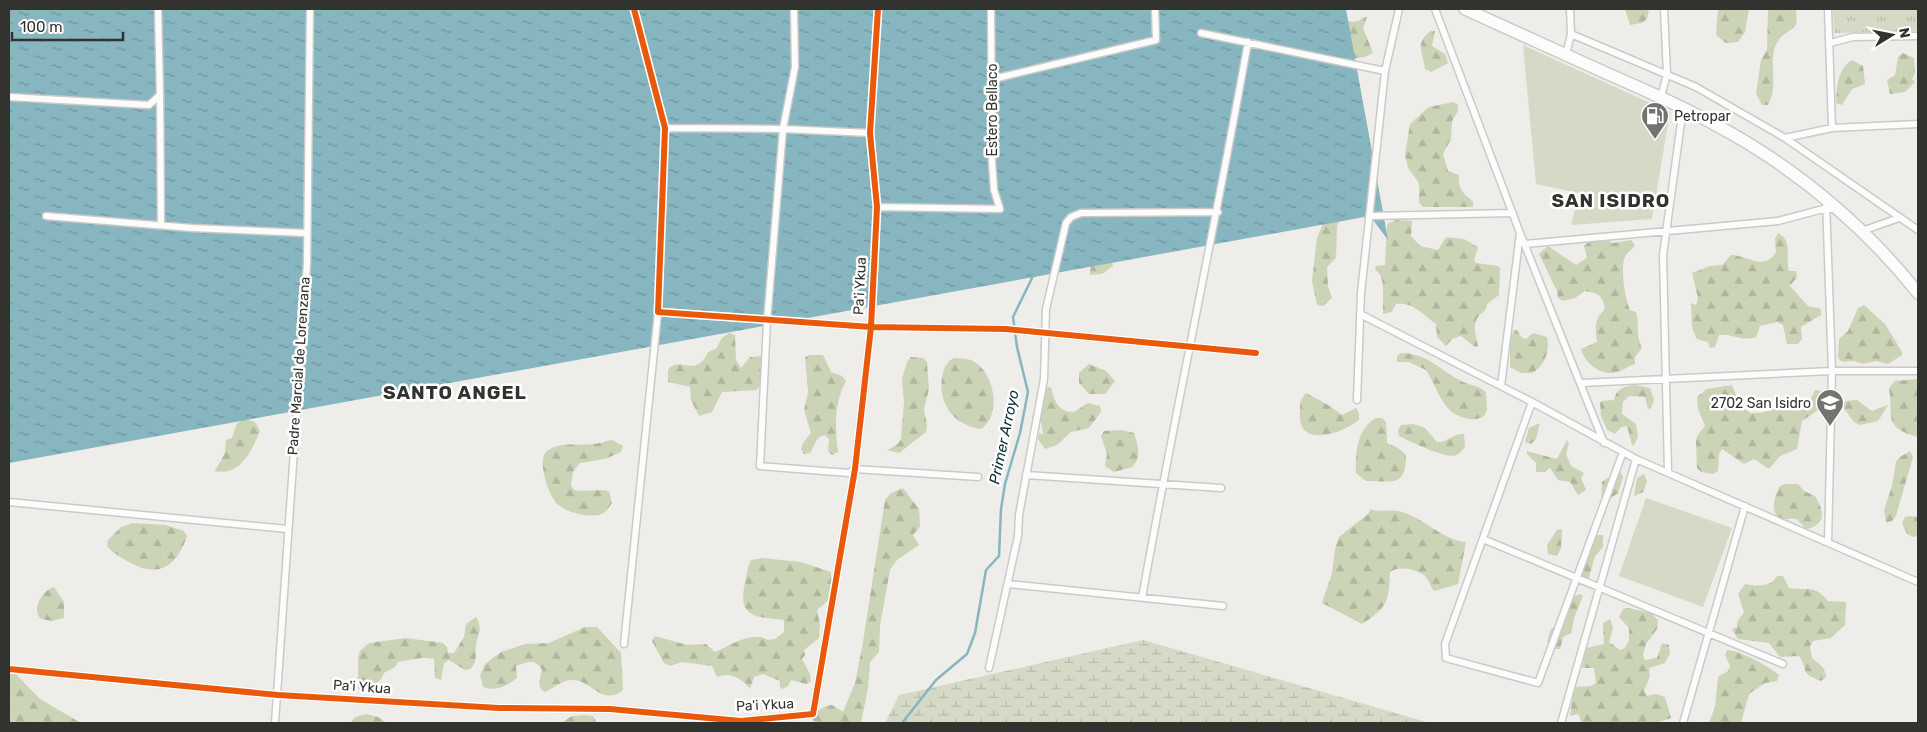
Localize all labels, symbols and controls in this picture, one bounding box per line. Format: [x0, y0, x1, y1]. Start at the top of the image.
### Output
scale bar [12, 10, 124, 42]
north arrow [1867, 10, 1917, 60]
text: 100 m [20, 18, 62, 36]
text: N [1895, 26, 1914, 39]
street label: Estero Bellaco [984, 63, 1001, 157]
fuel station icon: Petropar [1640, 101, 1670, 140]
place label: Petropar [1674, 108, 1731, 125]
district label: SAN ISIDRO [1552, 189, 1670, 212]
street label: Pa'i Ykua [850, 257, 870, 315]
street label: Padre Marcial de Lorenzana [284, 276, 314, 456]
district label: SANTO ANGEL [383, 381, 527, 404]
water label: Primer Arroyo [985, 388, 1023, 486]
school or university icon: 2702 San Isidro [1815, 388, 1845, 427]
place label: 2702 San Isidro [1711, 395, 1811, 412]
street label: Pa'i Ykua [332, 676, 392, 698]
street label: Pa'i Ykua [736, 695, 794, 715]

